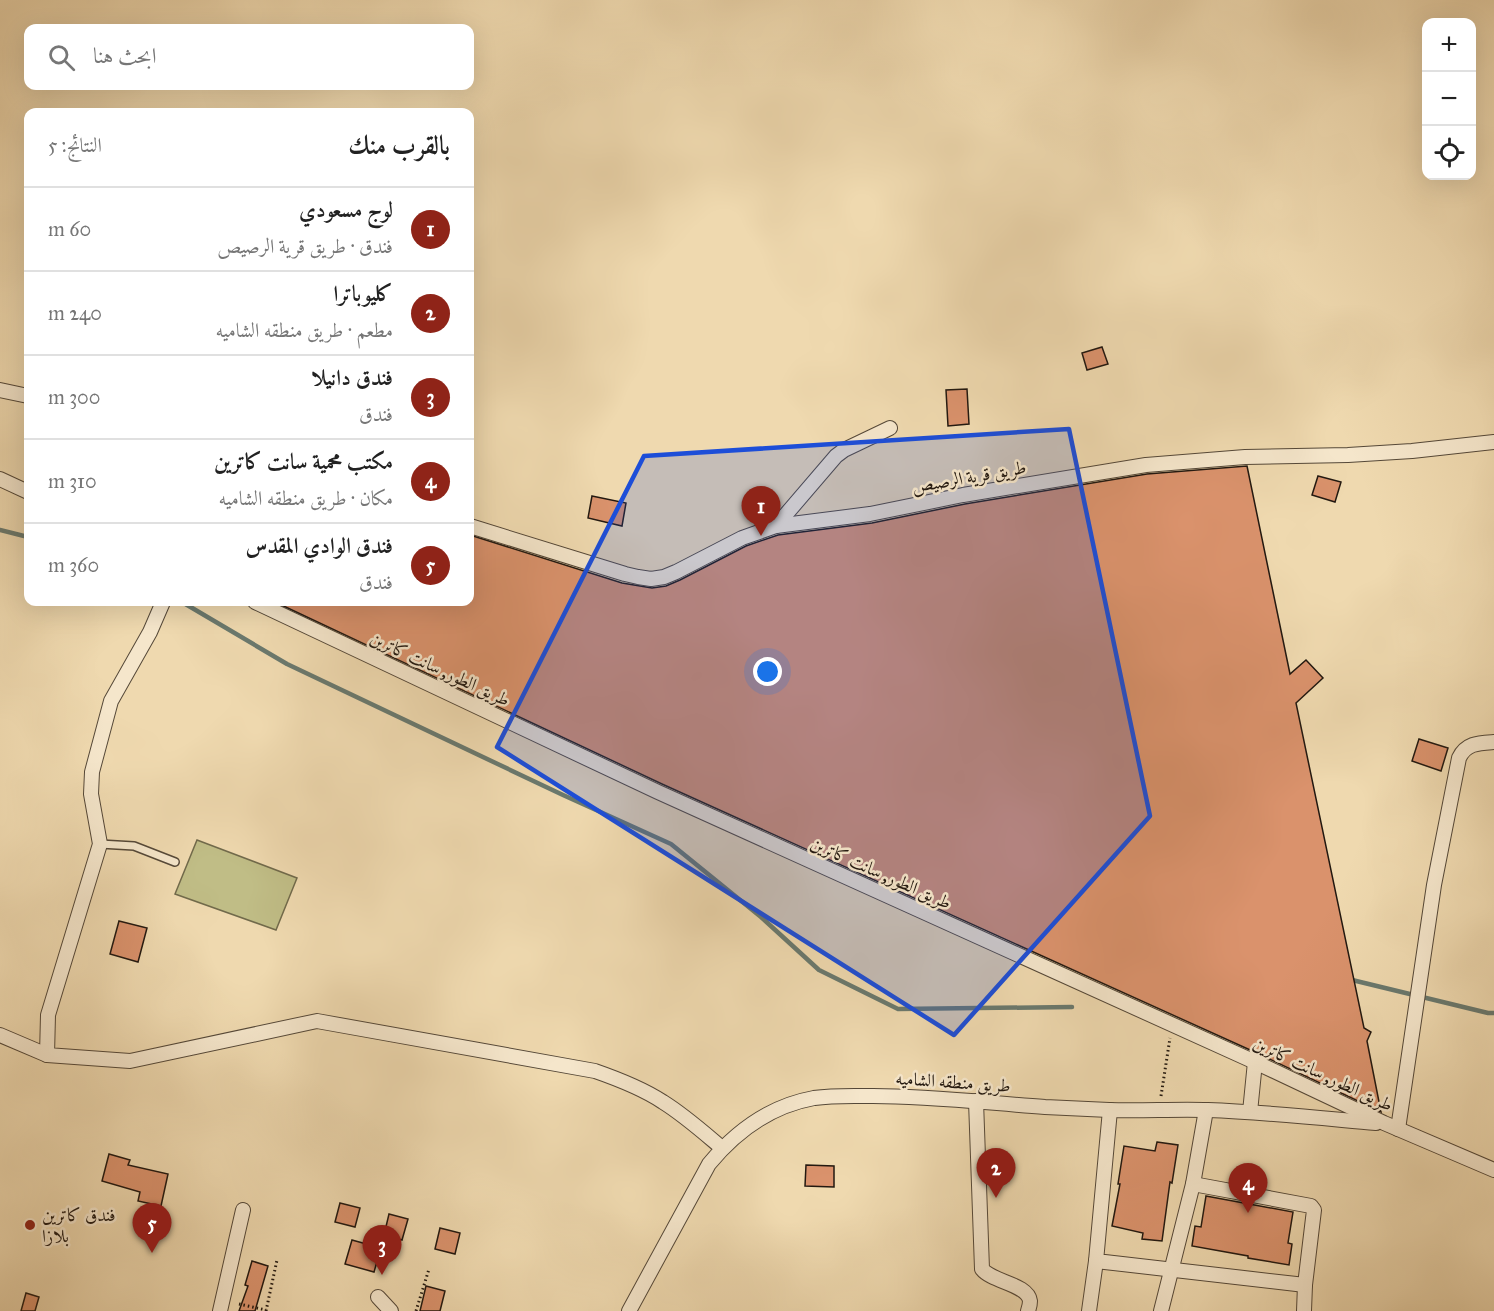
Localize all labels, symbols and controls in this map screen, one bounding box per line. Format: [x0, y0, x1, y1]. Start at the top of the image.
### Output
map controls [1422, 18, 1476, 180]
button: + [1422, 18, 1476, 72]
search box [24, 24, 474, 90]
icon: search [45, 41, 78, 74]
text: ابحث هنا [93, 42, 156, 69]
button: − [1422, 72, 1476, 126]
button: locate [1422, 126, 1476, 180]
text: بالقرب منك [348, 129, 450, 161]
text: النتائج: 5 [48, 133, 102, 157]
text: لوج مسعودي [299, 196, 393, 223]
text: 60 m [48, 217, 91, 241]
text: 1 [427, 217, 434, 241]
text: فندق · طريق قرية الرصيص [217, 234, 393, 258]
text: كليوباترا [334, 280, 393, 307]
text: 240 m [48, 301, 102, 325]
text: 2 [426, 301, 435, 325]
text: مطعم · طريق منطقه الشاميه [215, 318, 393, 342]
text: فندق دانيلا [311, 364, 393, 391]
text: 300 m [48, 385, 100, 409]
text: 3 [427, 385, 435, 409]
text: فندق [359, 402, 393, 426]
text: مكتب محمية سانت كاترين [214, 448, 393, 475]
street label: طريق قرية الرصيص [910, 456, 1028, 499]
text: 310 m [48, 469, 97, 493]
text: 4 [425, 469, 436, 493]
text: مكان · طريق منطقه الشاميه [218, 486, 393, 510]
pin: 1 [742, 486, 780, 536]
text: فندق الوادي المقدس [245, 532, 393, 559]
text: 360 m [48, 553, 99, 577]
text: 5 [426, 553, 435, 577]
text: فندق [359, 570, 393, 594]
street label: طريق الطور, سانت كاترين [366, 627, 513, 712]
your location [753, 657, 782, 686]
street label: طريق الطور, سانت كاترين [807, 832, 955, 915]
street label: طريق الطور, سانت كاترين [1249, 1032, 1396, 1117]
street label: طريق منطقه الشاميه [895, 1067, 1011, 1098]
pin: 2 [976, 1148, 1016, 1198]
pin: 4 [1228, 1164, 1268, 1213]
place label: فندق كاترين بلازا [42, 1204, 116, 1247]
pin: 5 [132, 1204, 172, 1253]
marker: فندق كاترين بلازا [23, 1218, 37, 1232]
pin: 3 [362, 1226, 401, 1275]

